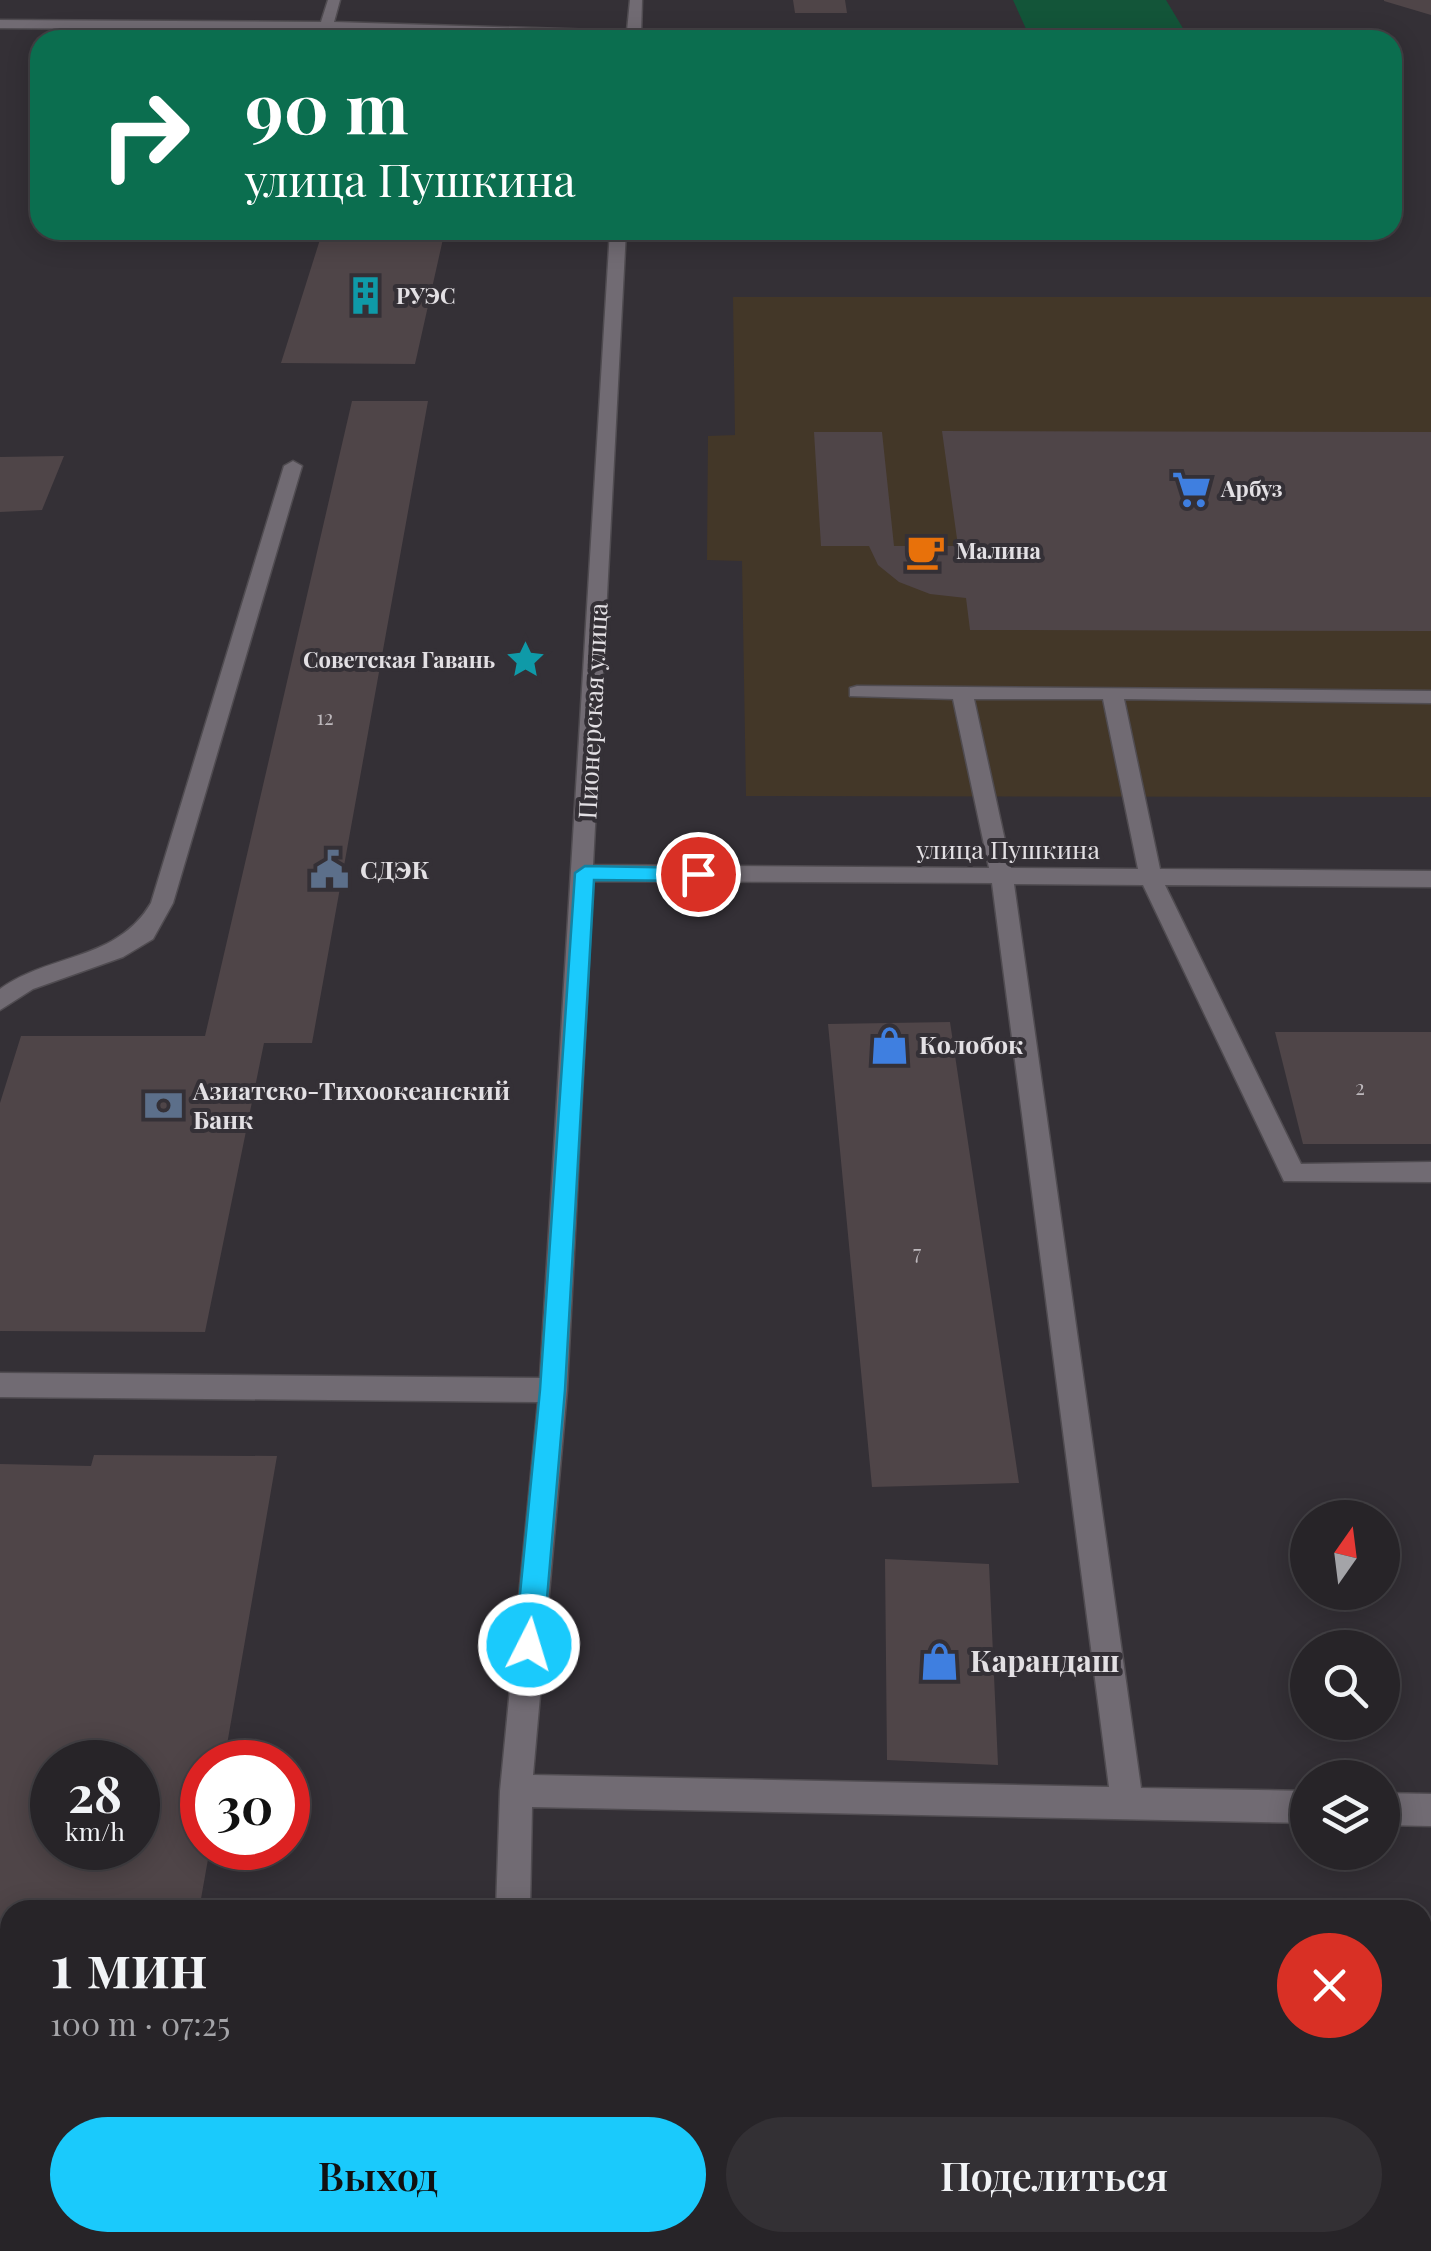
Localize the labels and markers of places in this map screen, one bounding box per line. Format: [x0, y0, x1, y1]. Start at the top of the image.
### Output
building icon: РУЭС [345, 275, 387, 317]
place label: РУЭС [396, 280, 455, 310]
supermarket icon: Арбуз [1170, 468, 1212, 510]
place label: Арбуз [1220, 473, 1283, 503]
cafe icon: Малина [905, 530, 947, 572]
place label: Малина [956, 535, 1041, 565]
place icon: Советская Гавань [504, 639, 546, 681]
place label: Советская Гавань [303, 644, 495, 674]
pin [656, 832, 741, 917]
public building icon: СДЭК [309, 849, 351, 891]
place label: СДЭК [360, 852, 429, 885]
shop icon: Колобок [868, 1024, 910, 1066]
place label: Колобок [919, 1027, 1024, 1060]
place label: Азиатско-Тихоокеанский Банк [192, 1073, 510, 1135]
bank icon: Азиатско-Тихоокеанский Банк [142, 1084, 184, 1126]
place label: Карандаш [970, 1640, 1119, 1680]
shop icon: Карандаш [919, 1641, 961, 1683]

